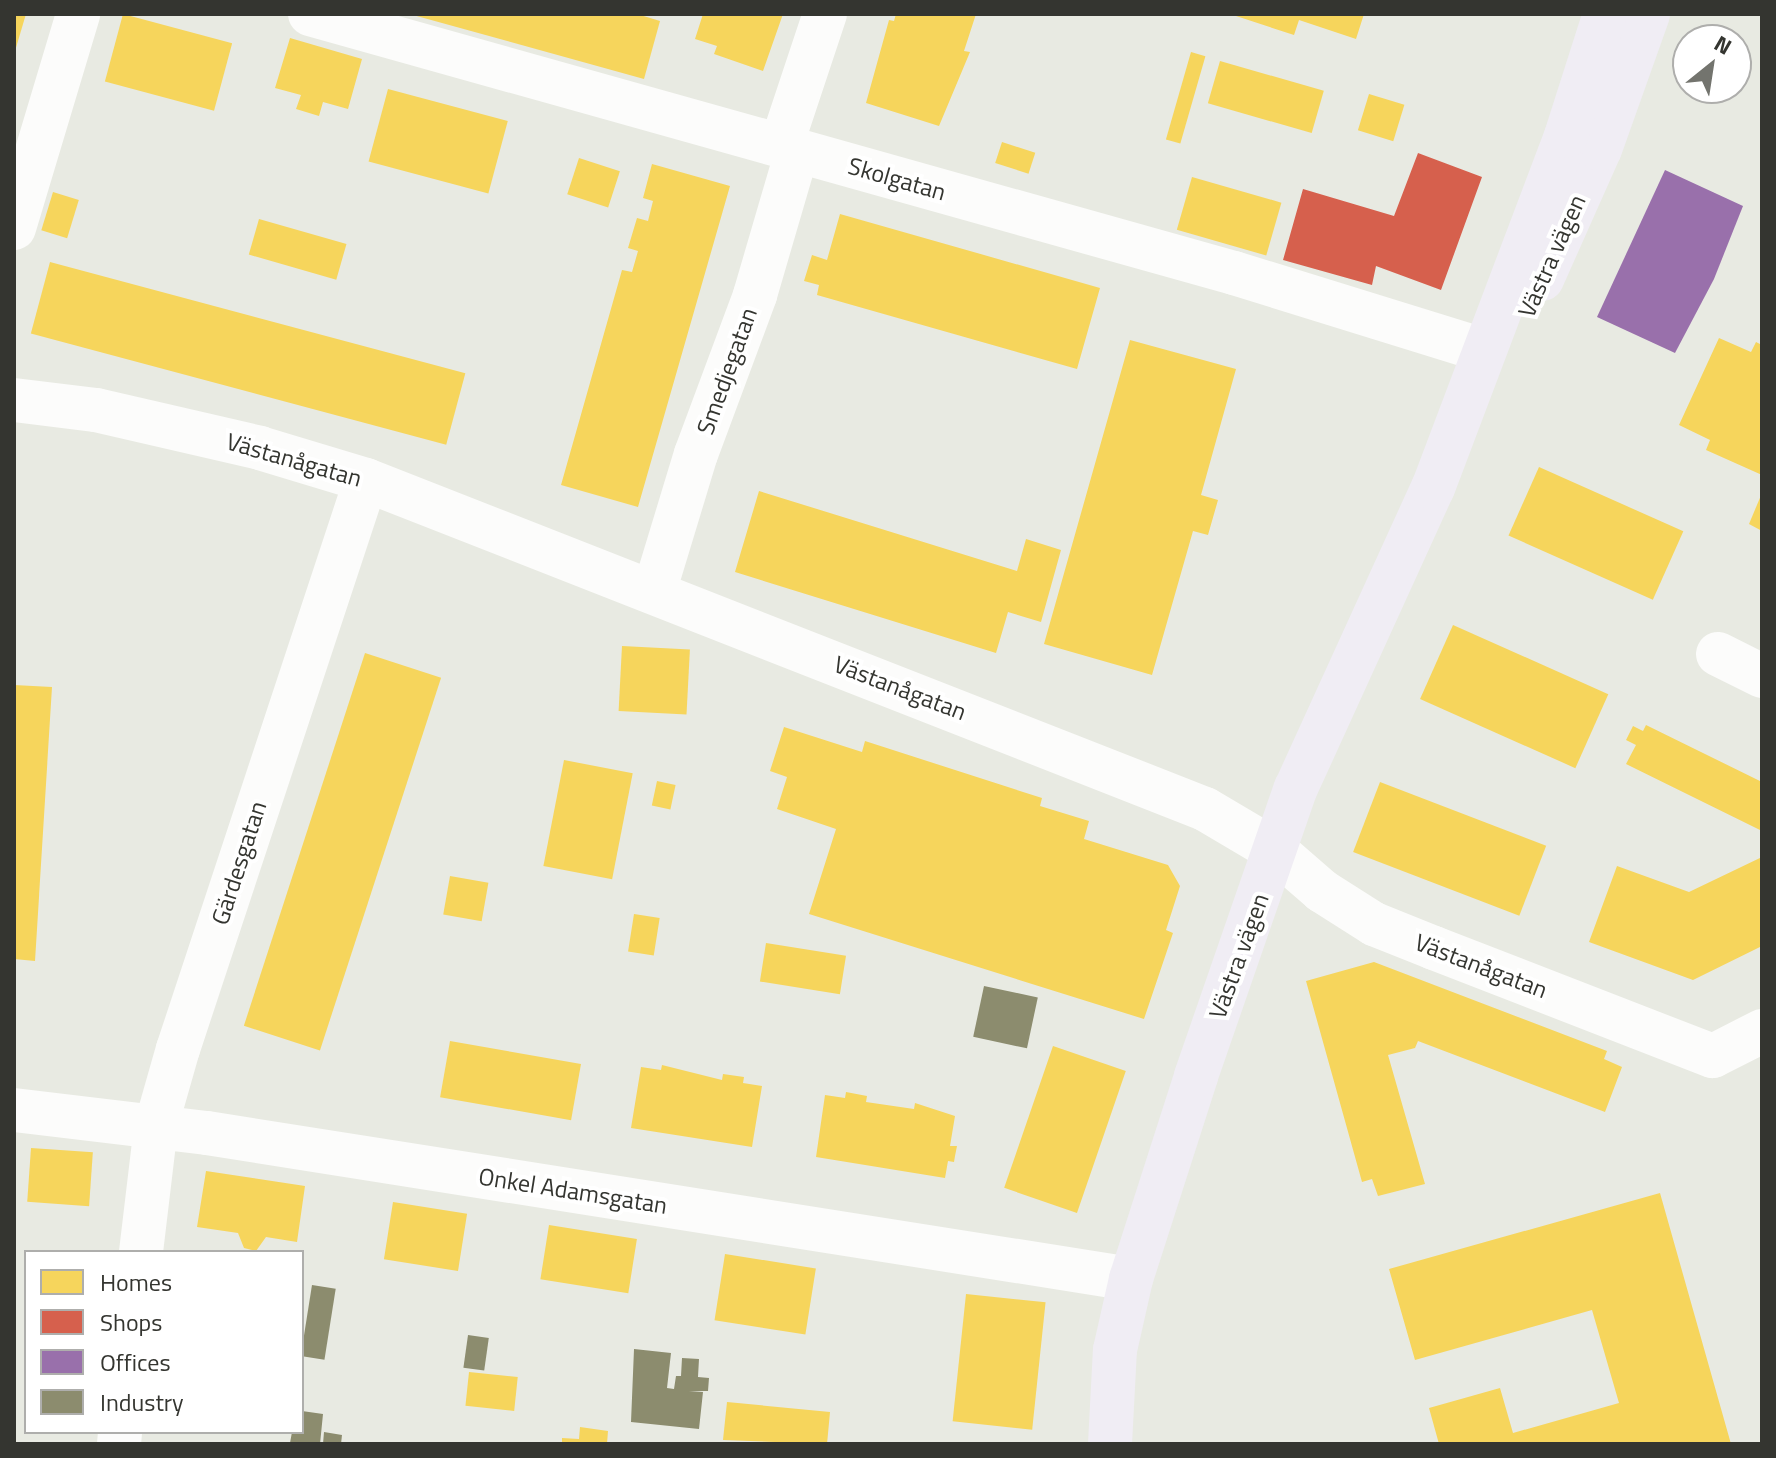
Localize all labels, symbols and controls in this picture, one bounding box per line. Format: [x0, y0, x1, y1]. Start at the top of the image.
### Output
north arrow [1672, 24, 1752, 104]
text: N [1708, 26, 1738, 63]
street label: Skolgatan [845, 151, 949, 207]
street label: Västra vägen [1512, 190, 1592, 322]
street label: Smedjegatan [691, 304, 763, 438]
street label: Västanågatan [223, 427, 365, 493]
street label: Västanågatan [830, 650, 970, 726]
street label: Gärdesgatan [205, 798, 273, 928]
street label: Västra vägen [1203, 889, 1275, 1023]
street label: Västanågatan [1411, 928, 1551, 1004]
street label: Onkel Adamsgatan [477, 1162, 669, 1220]
legend [24, 1250, 304, 1434]
text: Homes [100, 1264, 172, 1300]
text: Shops [100, 1304, 162, 1340]
text: Offices [100, 1344, 171, 1380]
text: Industry [100, 1384, 184, 1420]

